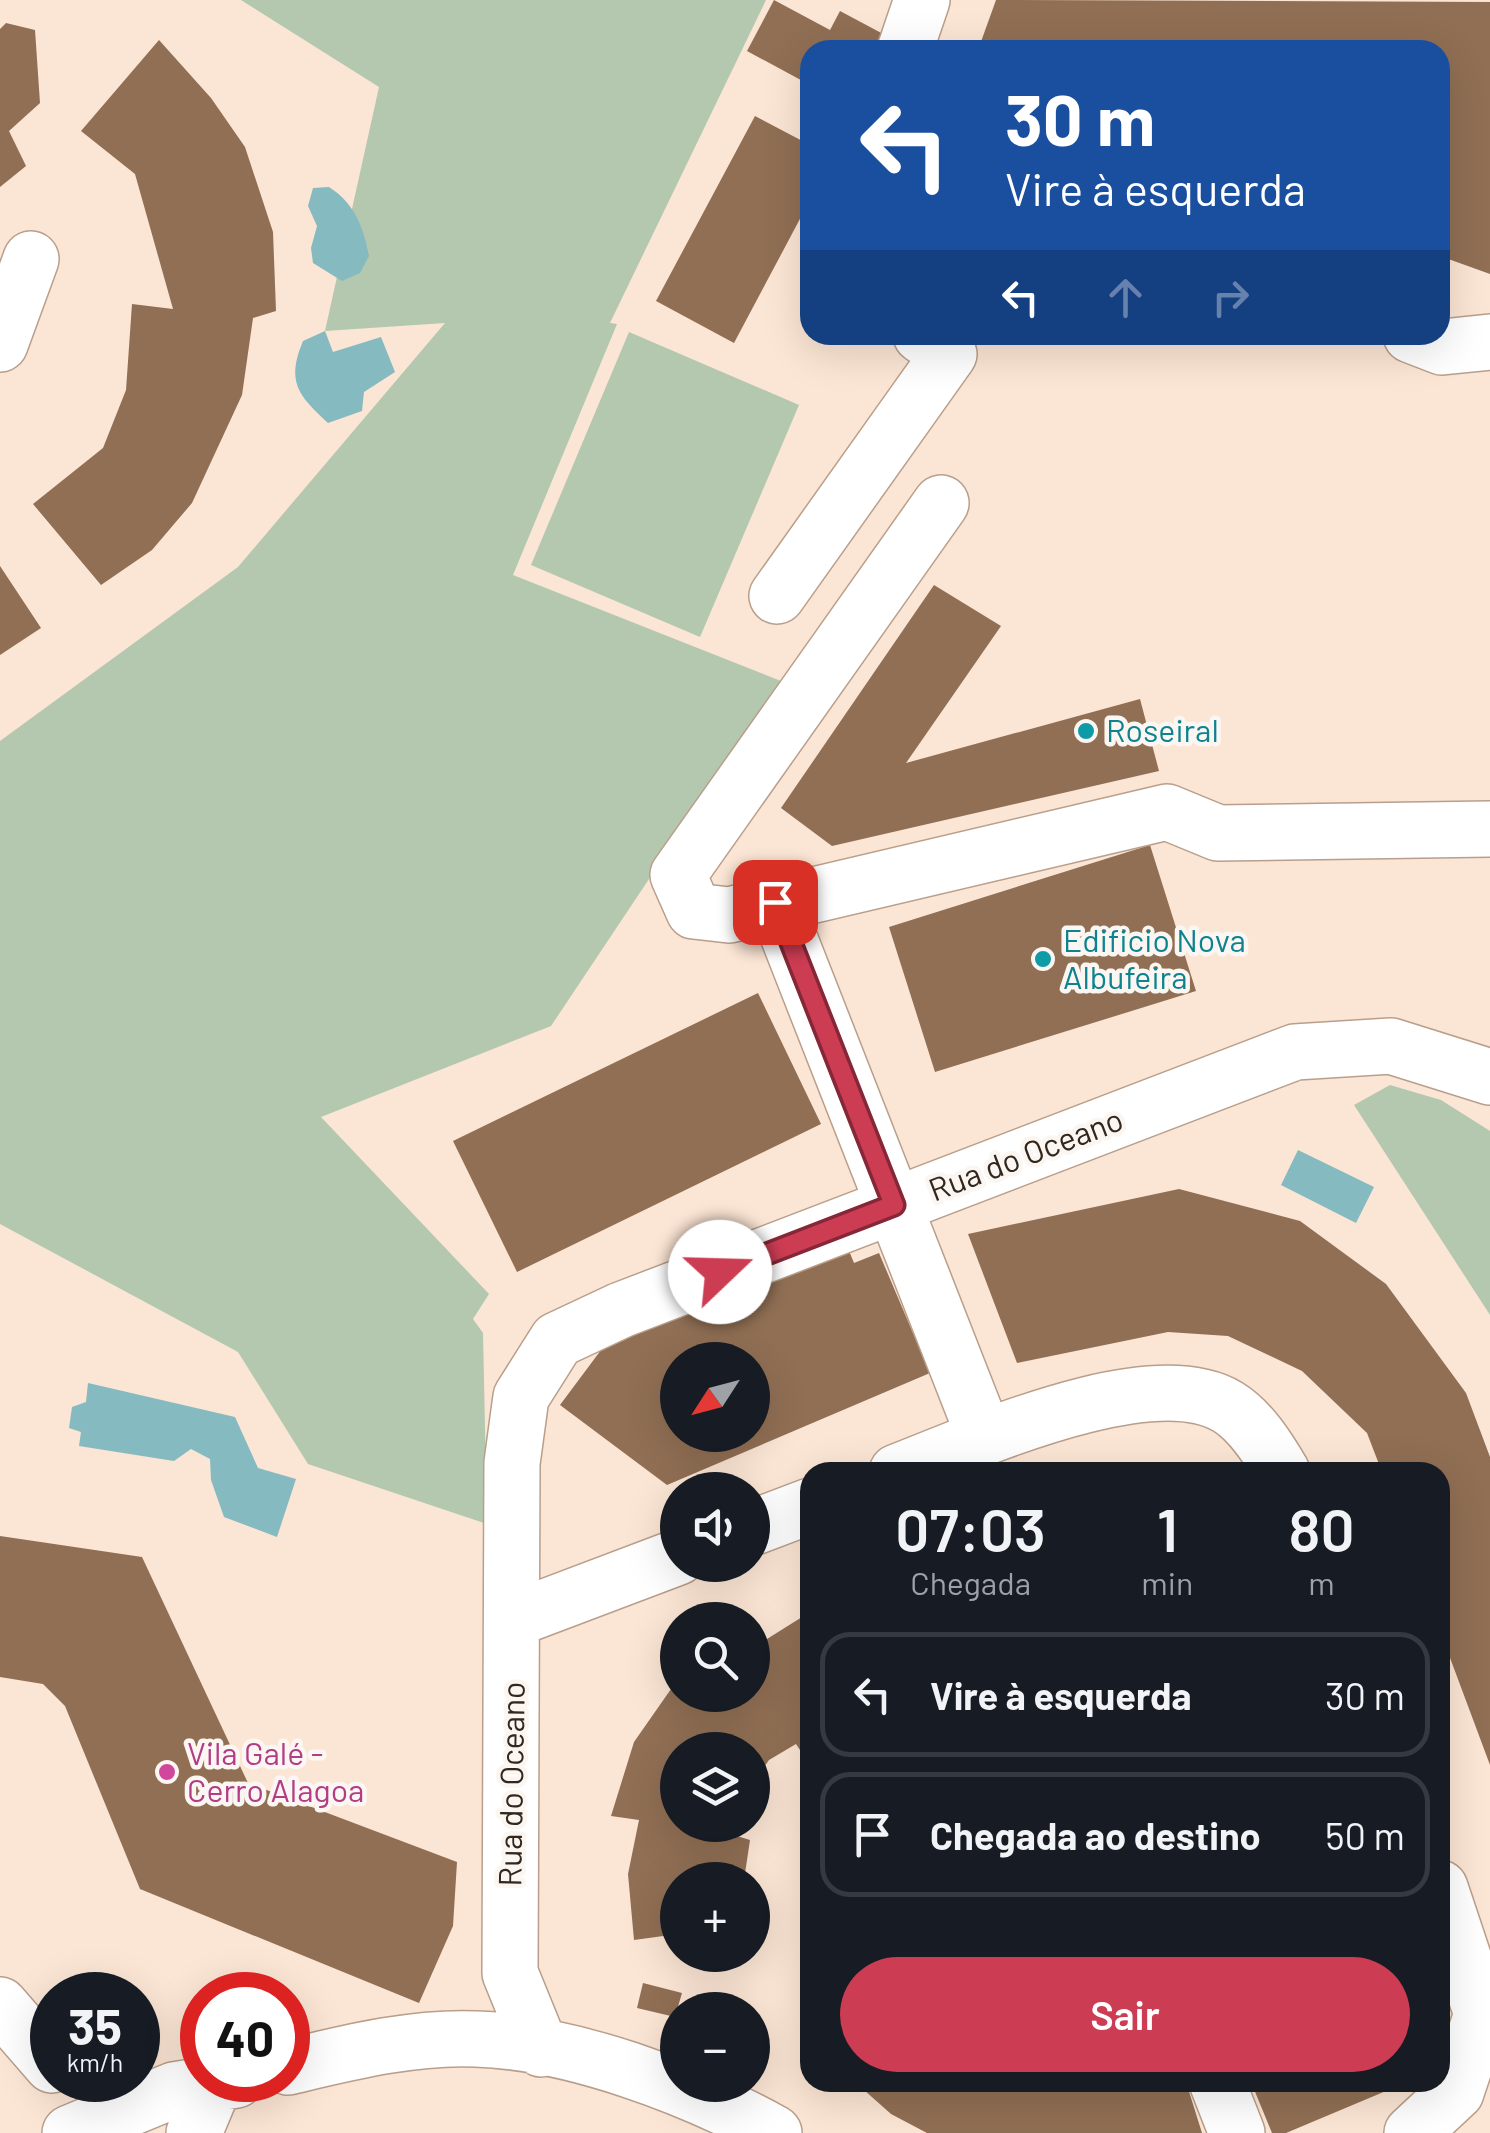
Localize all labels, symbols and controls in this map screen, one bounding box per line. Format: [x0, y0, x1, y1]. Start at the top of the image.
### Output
text: 30 m [1005, 76, 1155, 160]
icon: left [840, 80, 970, 210]
text: Vire à esquerda [1005, 161, 1306, 215]
icon: left [993, 270, 1048, 325]
icon: ahead [1098, 270, 1153, 325]
icon: right [1203, 270, 1258, 325]
place label: Roseiral [1106, 710, 1219, 748]
marker: Roseiral [1075, 720, 1097, 742]
pin [733, 860, 818, 945]
icon: arrive [748, 875, 803, 930]
place label: Edificio Nova Albufeira [1063, 920, 1246, 995]
marker: Edificio Nova Albufeira [1032, 948, 1054, 970]
street label: Rua do Oceano [923, 1099, 1128, 1208]
position arrow [668, 1220, 772, 1324]
north arrow [660, 1342, 770, 1452]
map controls [660, 1342, 770, 2102]
button: sound [660, 1472, 770, 1582]
text: 07:03 [895, 1492, 1046, 1564]
text: 1 [1157, 1492, 1178, 1564]
text: 80 [1289, 1492, 1355, 1564]
text: Chegada [910, 1563, 1031, 1601]
text: min [1141, 1563, 1193, 1601]
text: m [1308, 1563, 1335, 1601]
button: search [660, 1602, 770, 1712]
icon: left [845, 1667, 900, 1722]
text: Vire à esquerda [930, 1672, 1192, 1718]
text: 30 m [1325, 1672, 1405, 1718]
street label: Rua do Oceano [489, 1681, 531, 1887]
button: layers [660, 1732, 770, 1842]
place label: Vila Galé - Cerro Alagoa [187, 1733, 364, 1808]
marker: Vila Galé - Cerro Alagoa [156, 1761, 178, 1783]
icon: arrive [845, 1807, 900, 1862]
text: Chegada ao destino [930, 1812, 1261, 1858]
text: 50 m [1325, 1812, 1405, 1858]
button: + [660, 1862, 770, 1972]
button: Sair [840, 1957, 1410, 2072]
speed limit sign: 40 [180, 1972, 310, 2102]
button: − [660, 1992, 770, 2102]
text: 35 [68, 1995, 122, 2055]
text: km/h [67, 2047, 123, 2077]

